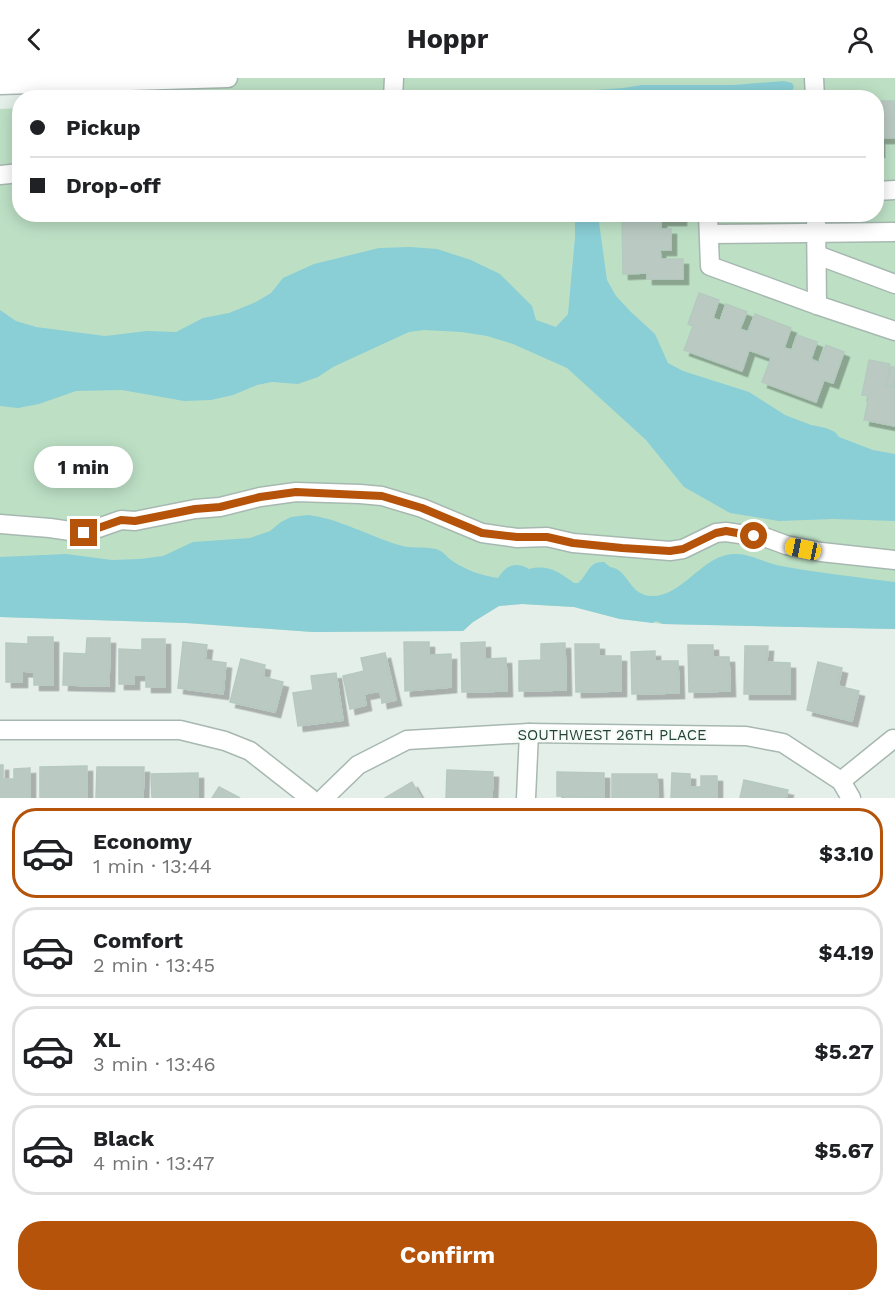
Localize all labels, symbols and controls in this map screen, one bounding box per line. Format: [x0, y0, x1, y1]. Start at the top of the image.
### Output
icon: back [18, 23, 51, 56]
text: Hoppr [407, 23, 488, 55]
icon: person [844, 23, 877, 56]
text: Pickup [66, 115, 141, 140]
text: Drop-off [66, 173, 161, 198]
callout: 1 min [34, 446, 134, 488]
text: 1 min [58, 455, 109, 479]
route end [70, 519, 97, 546]
route start [740, 522, 767, 549]
car [784, 536, 822, 562]
street label: SOUTHWEST 26TH PLACE [517, 726, 707, 744]
icon: car [21, 826, 75, 880]
text: Economy [93, 829, 192, 854]
text: $3.10 [819, 841, 874, 866]
text: 1 min · 13:44 [93, 854, 212, 878]
icon: car [21, 925, 75, 979]
text: Comfort [93, 928, 183, 953]
text: $4.19 [819, 940, 874, 965]
text: 2 min · 13:45 [93, 953, 215, 977]
icon: car [21, 1024, 75, 1078]
text: XL [93, 1027, 121, 1052]
text: $5.27 [815, 1039, 874, 1064]
text: 3 min · 13:46 [93, 1052, 216, 1076]
icon: car [21, 1123, 75, 1177]
text: Black [93, 1126, 154, 1151]
text: $5.67 [814, 1138, 874, 1163]
text: 4 min · 13:47 [93, 1151, 214, 1175]
button: Confirm [18, 1221, 877, 1290]

